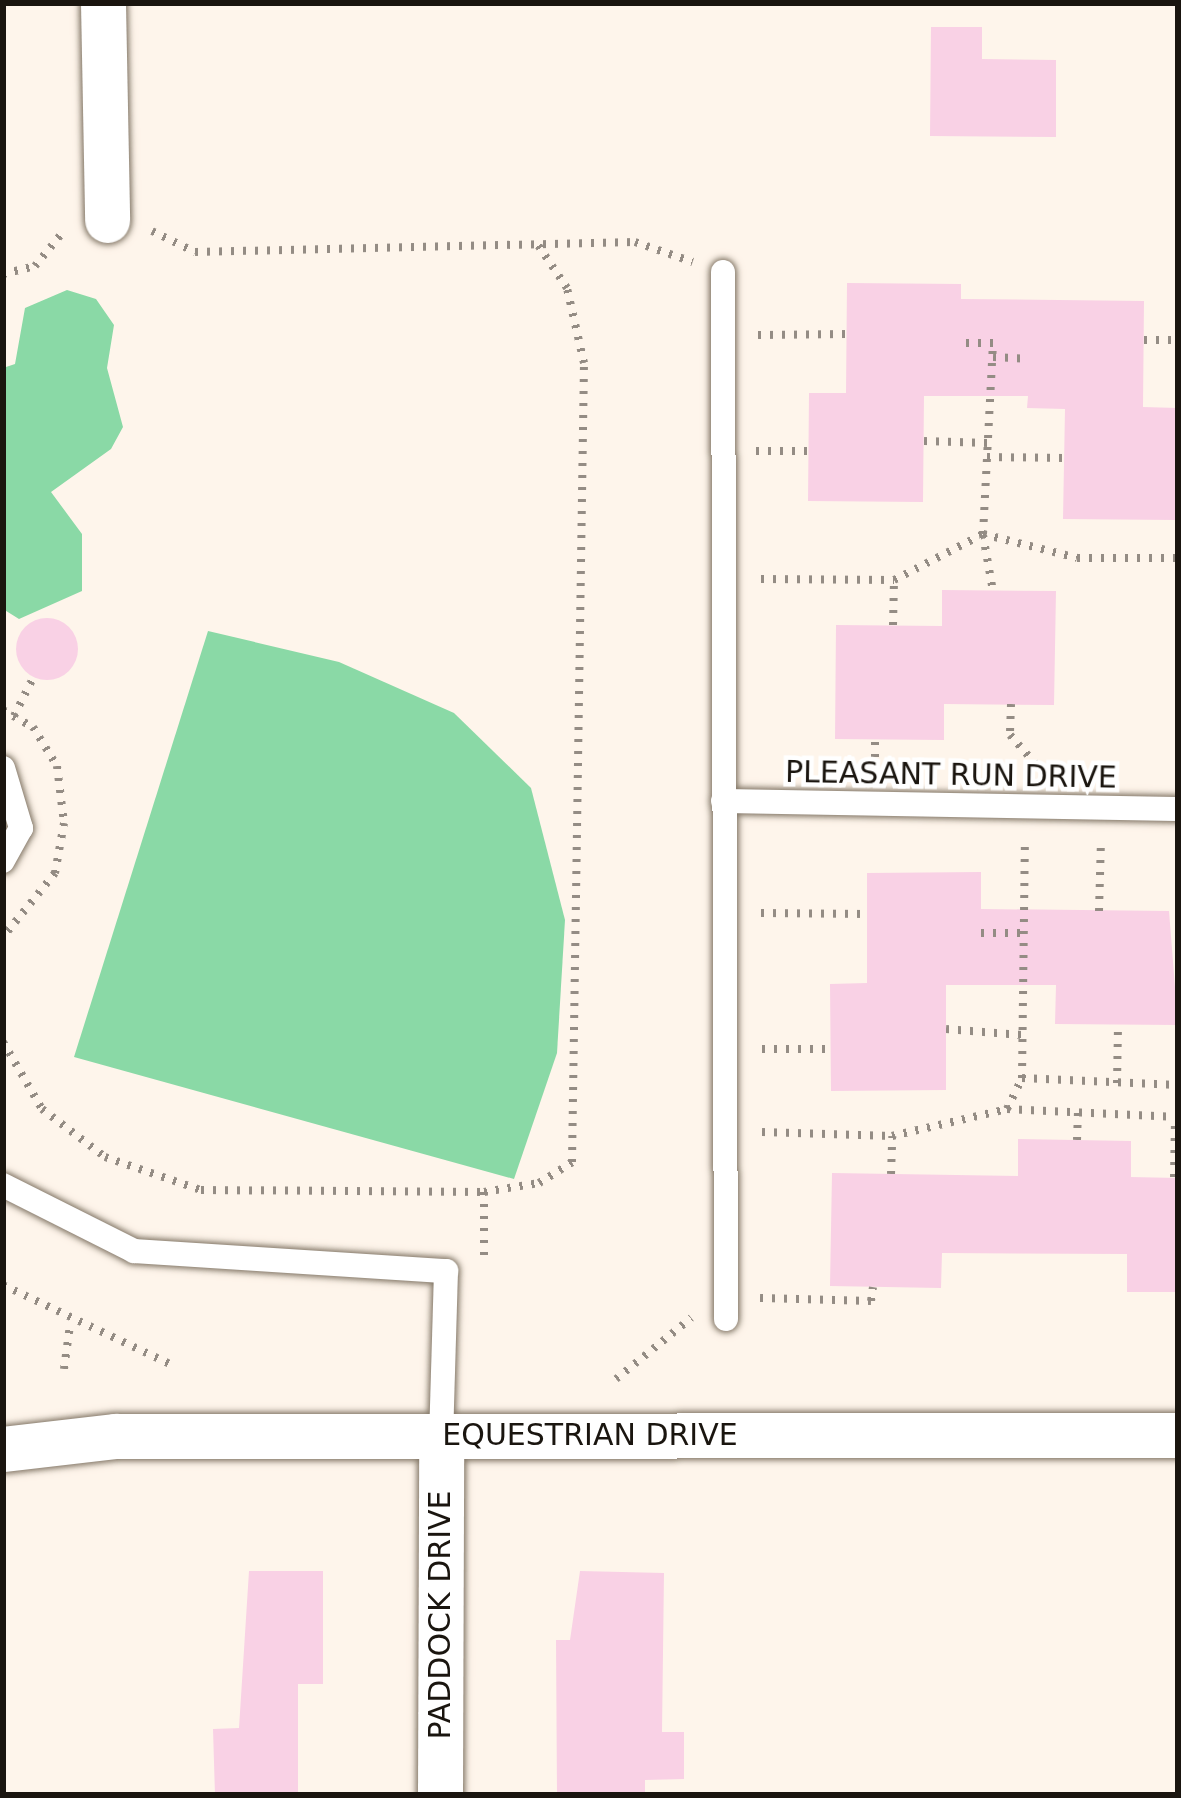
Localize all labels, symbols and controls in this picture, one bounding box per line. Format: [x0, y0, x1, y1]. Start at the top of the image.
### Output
street label: PLEASANT RUN DRIVE [785, 754, 1117, 796]
street label: EQUESTRIAN DRIVE [442, 1417, 738, 1453]
street label: PADDOCK DRIVE [422, 1491, 458, 1739]

